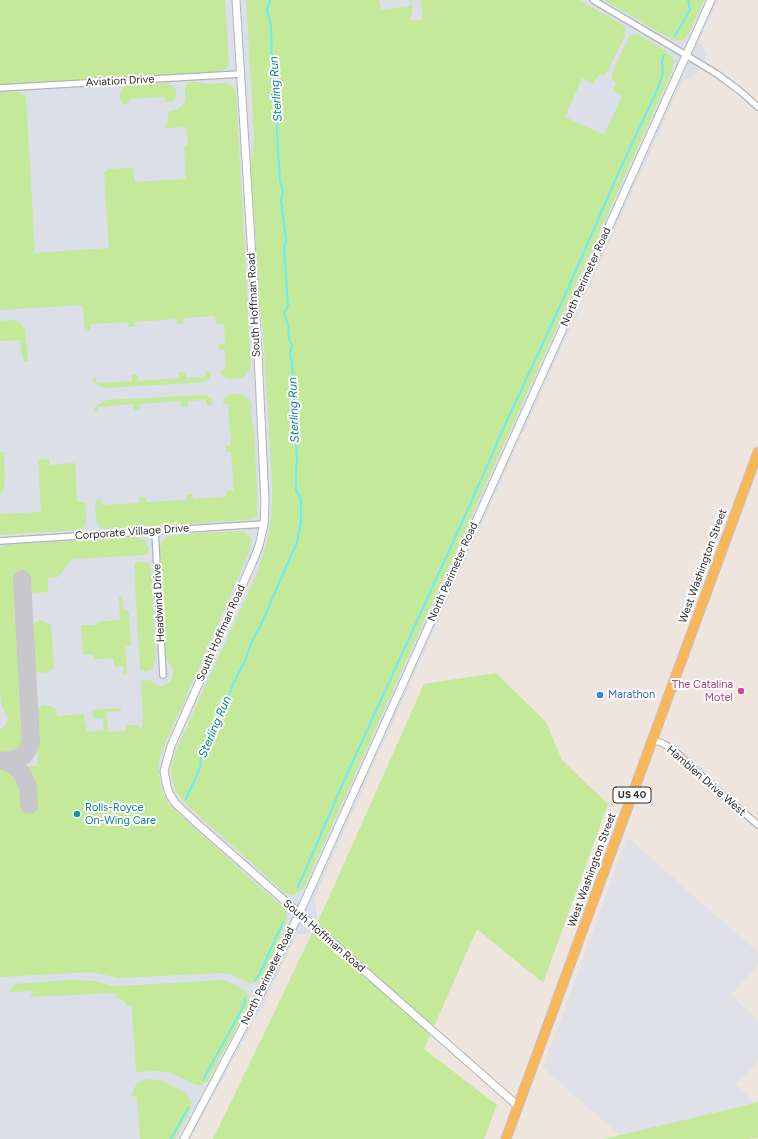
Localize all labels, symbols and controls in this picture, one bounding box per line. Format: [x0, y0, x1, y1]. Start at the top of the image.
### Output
water label: Sterling Run [267, 56, 285, 122]
street label: Aviation Drive [85, 73, 155, 89]
street label: North Perimeter Road [558, 225, 614, 329]
street label: South Hoffman Road [245, 253, 263, 357]
water label: Sterling Run [286, 377, 302, 443]
street label: West Washington Street [676, 507, 730, 625]
street label: North Perimeter Road [425, 520, 481, 624]
street label: Corporate Village Drive [75, 521, 189, 543]
street label: Headwind Drive [150, 564, 168, 642]
street label: South Hoffman Road [194, 583, 248, 683]
place label: The Catalina Motel [672, 678, 733, 704]
marker: The Catalina Motel [736, 686, 746, 696]
place label: Marathon [608, 688, 655, 702]
marker: Marathon [595, 690, 605, 700]
water label: Sterling Run [196, 694, 234, 760]
street label: Hamblen Drive West [664, 743, 748, 819]
road number: US 40 [613, 787, 651, 803]
place label: Rolls-Royce On-Wing Care [85, 801, 156, 827]
marker: Rolls-Royce On-Wing Care [72, 809, 82, 819]
street label: West Washington Street [565, 811, 619, 929]
street label: South Hoffman Road [280, 897, 368, 975]
street label: North Perimeter Road [239, 925, 297, 1027]

